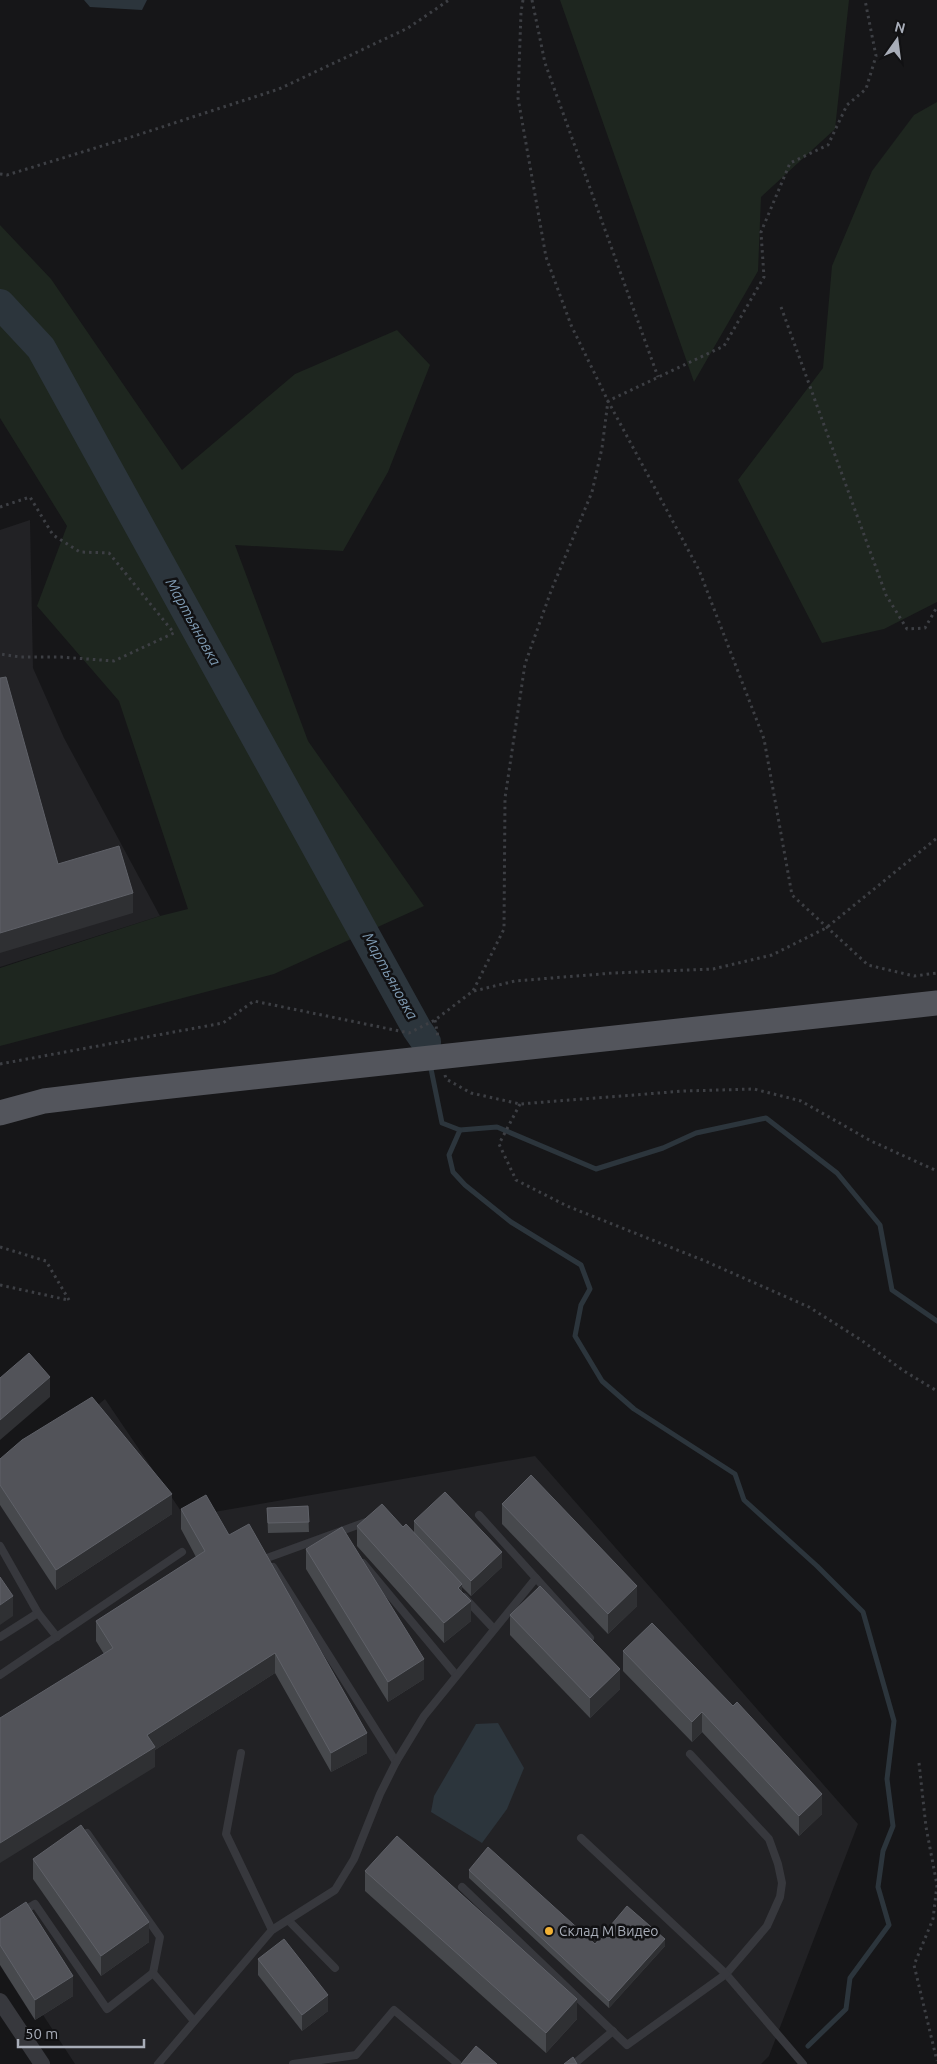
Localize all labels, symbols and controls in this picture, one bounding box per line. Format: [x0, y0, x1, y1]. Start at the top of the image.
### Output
north arrow [872, 15, 922, 65]
text: N [893, 18, 907, 36]
water label: Мартьяновка [163, 575, 224, 668]
water label: Мартьяновка [360, 929, 421, 1022]
place label: Склад М Видео [559, 1923, 659, 1939]
marker: Склад М Видео [543, 1925, 555, 1937]
scale bar [18, 2016, 144, 2048]
text: 50 m [25, 2025, 58, 2042]

